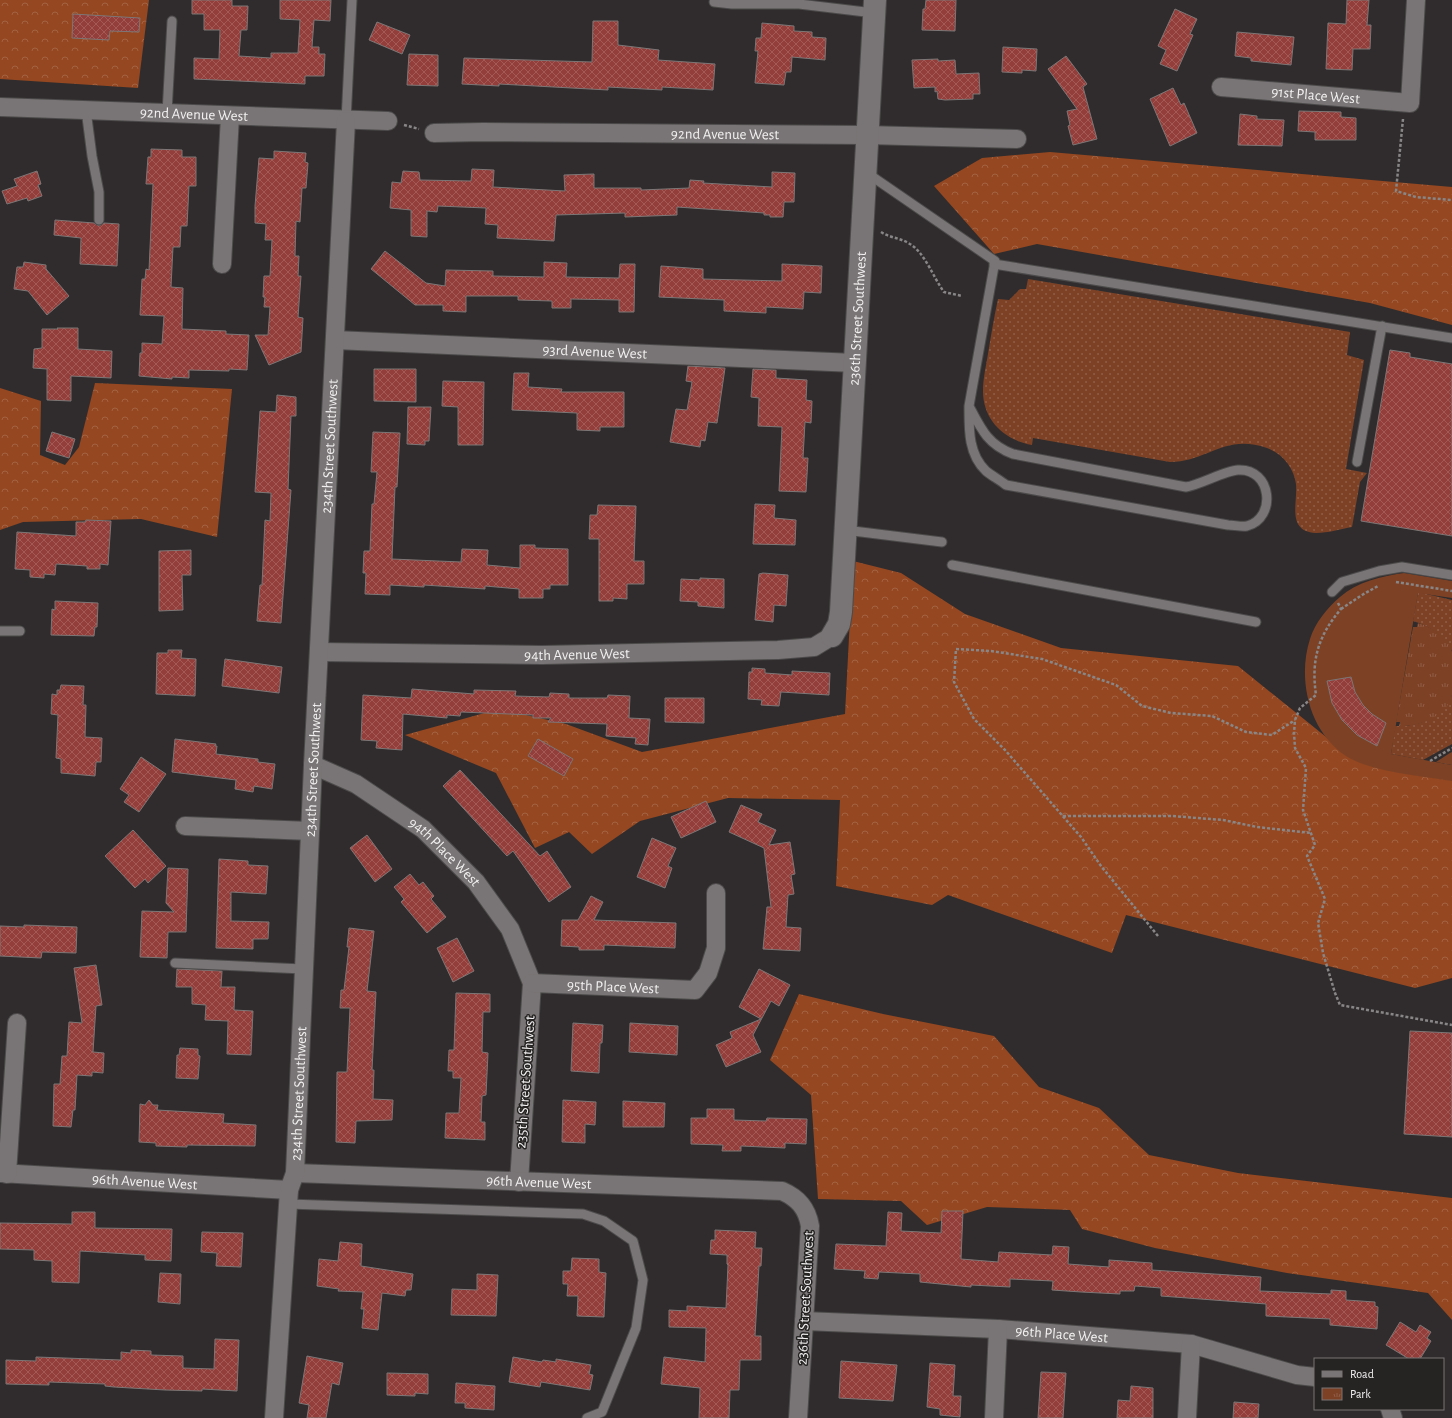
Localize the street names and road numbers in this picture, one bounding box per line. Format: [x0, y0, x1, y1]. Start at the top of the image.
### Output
street label: 91st Place West [1271, 84, 1361, 107]
street label: 92nd Avenue West [140, 105, 248, 124]
street label: 92nd Avenue West [671, 126, 779, 142]
street label: 236th Street Southwest [847, 251, 869, 386]
street label: 93rd Avenue West [542, 342, 648, 362]
street label: 234th Street Southwest [319, 379, 341, 514]
street label: 94th Avenue West [524, 646, 630, 663]
street label: 234th Street Southwest [303, 702, 324, 837]
street label: 94th Place West [406, 815, 483, 889]
street label: 95th Place West [567, 978, 659, 996]
street label: 235th Street Southwest [513, 1015, 538, 1149]
street label: 234th Street Southwest [289, 1026, 309, 1161]
street label: 96th Avenue West [92, 1171, 198, 1193]
street label: 96th Avenue West [486, 1173, 592, 1192]
street label: 236th Street Southwest [794, 1230, 817, 1365]
street label: 96th Place West [1015, 1323, 1109, 1346]

